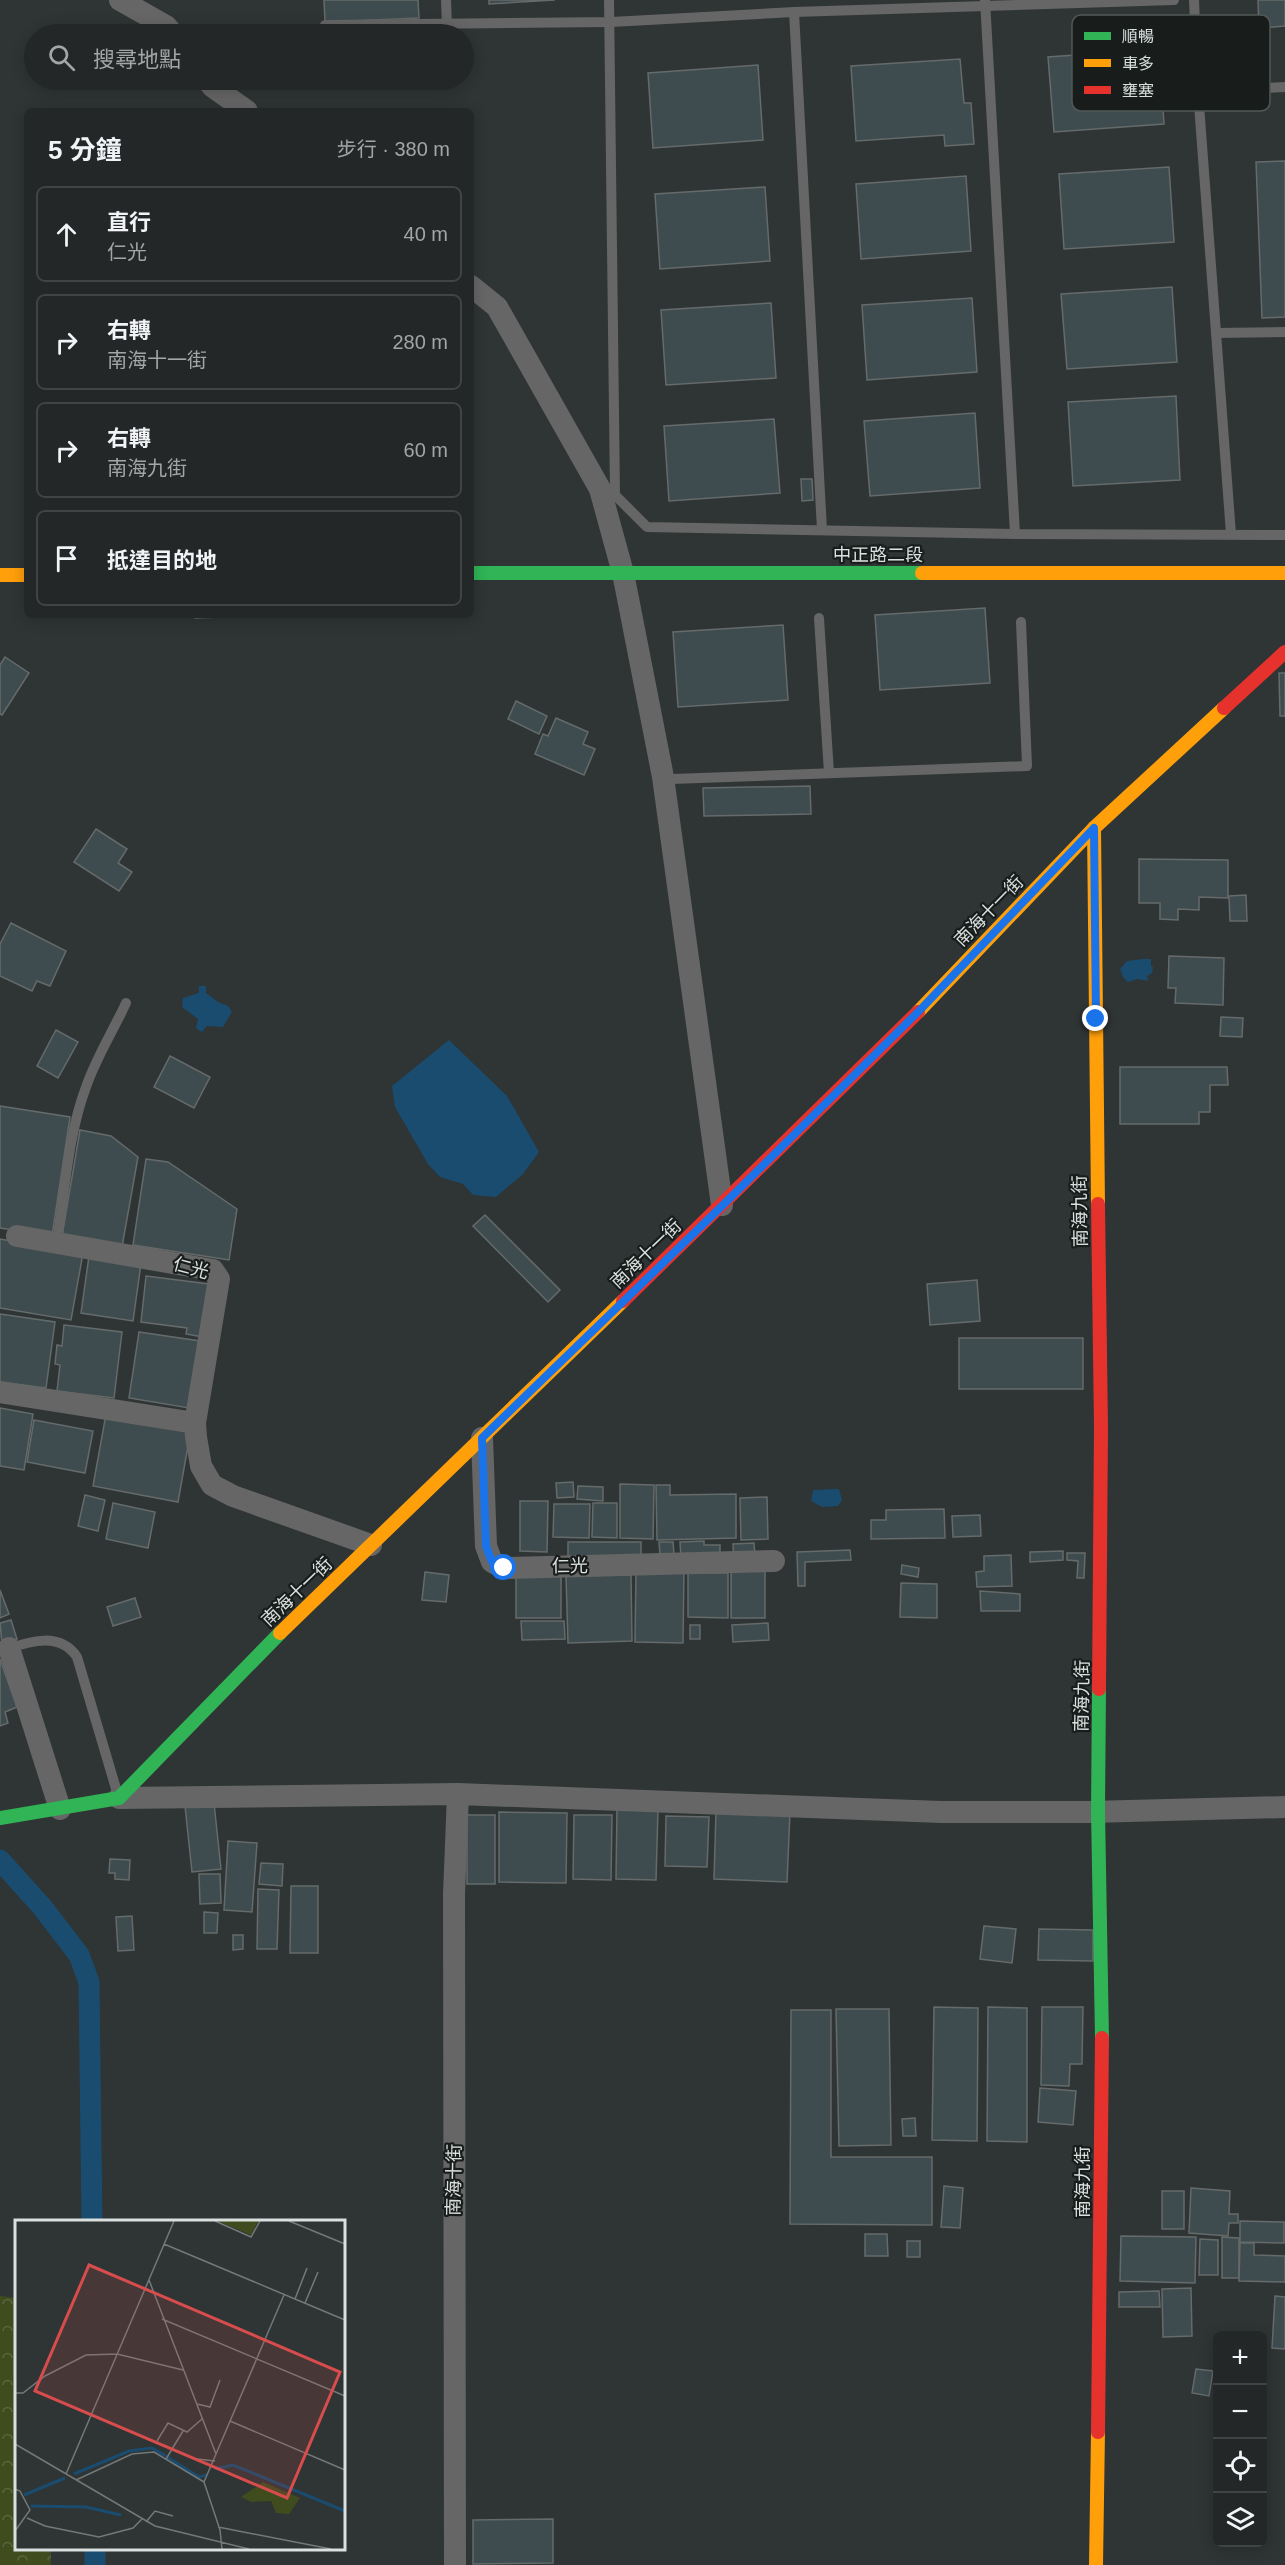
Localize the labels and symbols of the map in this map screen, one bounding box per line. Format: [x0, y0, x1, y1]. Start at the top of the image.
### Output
legend [1072, 15, 1270, 111]
text: 順暢 [1122, 28, 1154, 45]
text: 車多 [1122, 55, 1154, 72]
text: 壅塞 [1122, 82, 1154, 99]
street label: 中正路二段 [833, 545, 923, 565]
street label: 南海十一街 [951, 872, 1027, 950]
route end [1082, 1005, 1108, 1031]
street label: 南海九街 [1069, 1175, 1091, 1247]
street label: 南海十一街 [607, 1216, 685, 1292]
street label: 仁光 [171, 1254, 211, 1282]
street label: 南海十一街 [258, 1554, 336, 1630]
route start [490, 1554, 516, 1580]
street label: 仁光 [552, 1556, 588, 1576]
street label: 南海九街 [1071, 1660, 1093, 1732]
street label: 南海十街 [443, 2144, 465, 2216]
street label: 南海九街 [1073, 2146, 1093, 2218]
inset map [15, 2220, 345, 2550]

